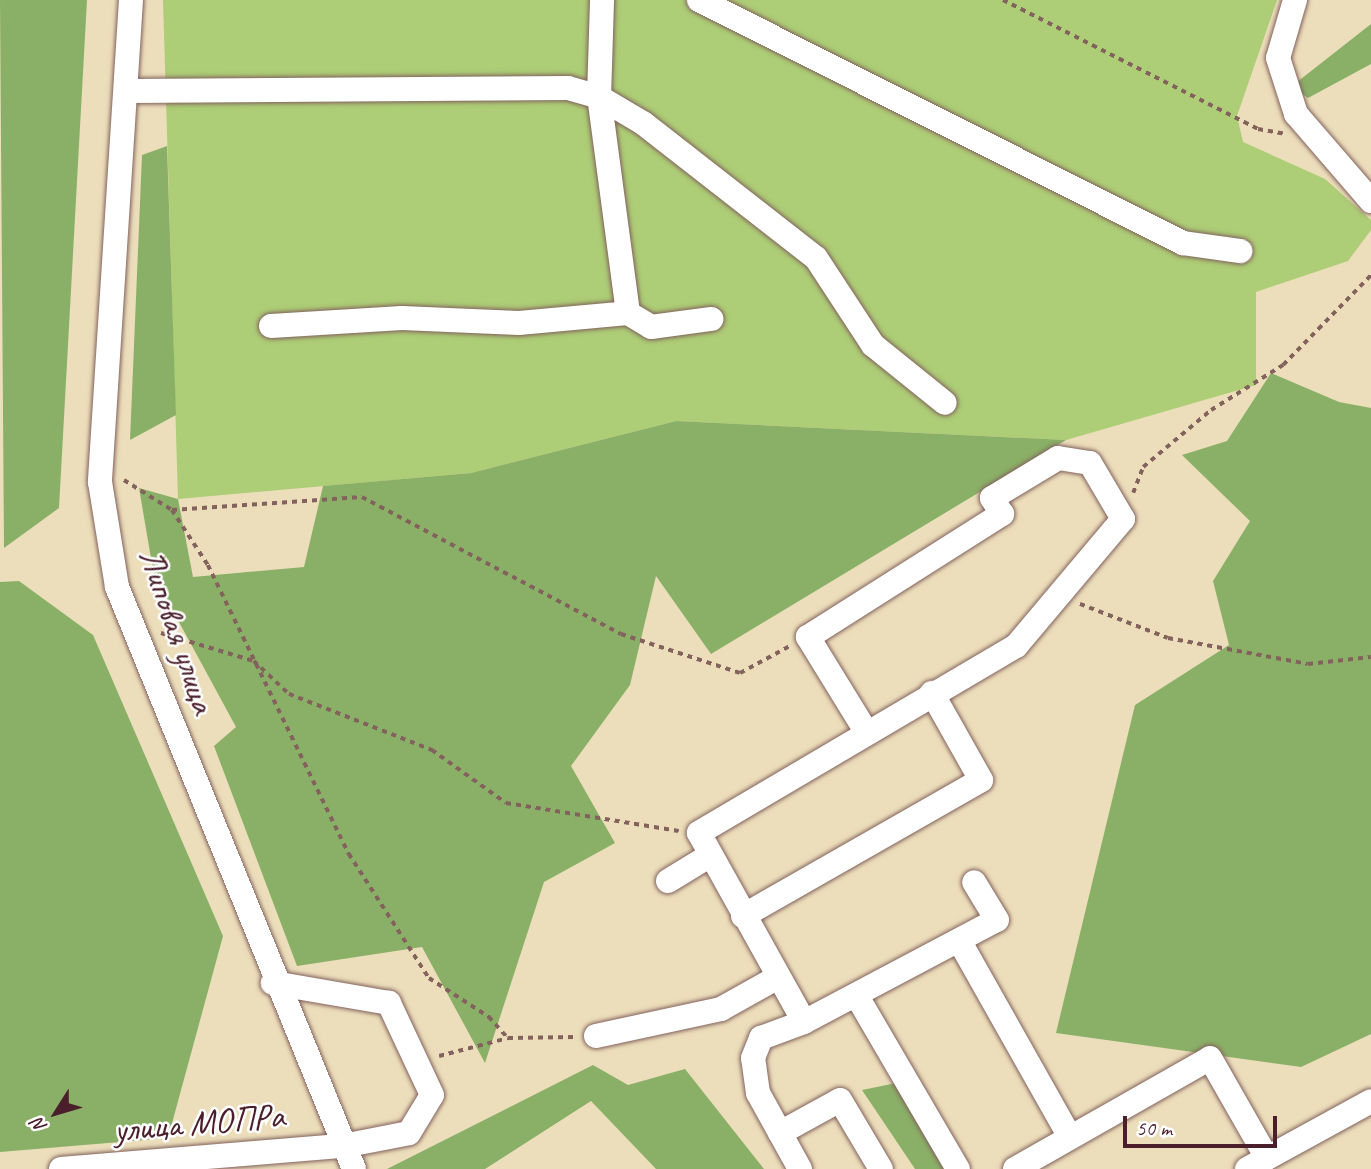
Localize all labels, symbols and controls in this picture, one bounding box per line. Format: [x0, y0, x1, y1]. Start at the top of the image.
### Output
street label: Липовая улица [129, 542, 225, 720]
north arrow [21, 1078, 91, 1148]
street label: улица МОПРа [112, 1095, 286, 1151]
scale bar [1126, 1102, 1280, 1146]
text: N [26, 1114, 52, 1138]
text: 50 m [1136, 1115, 1172, 1141]

